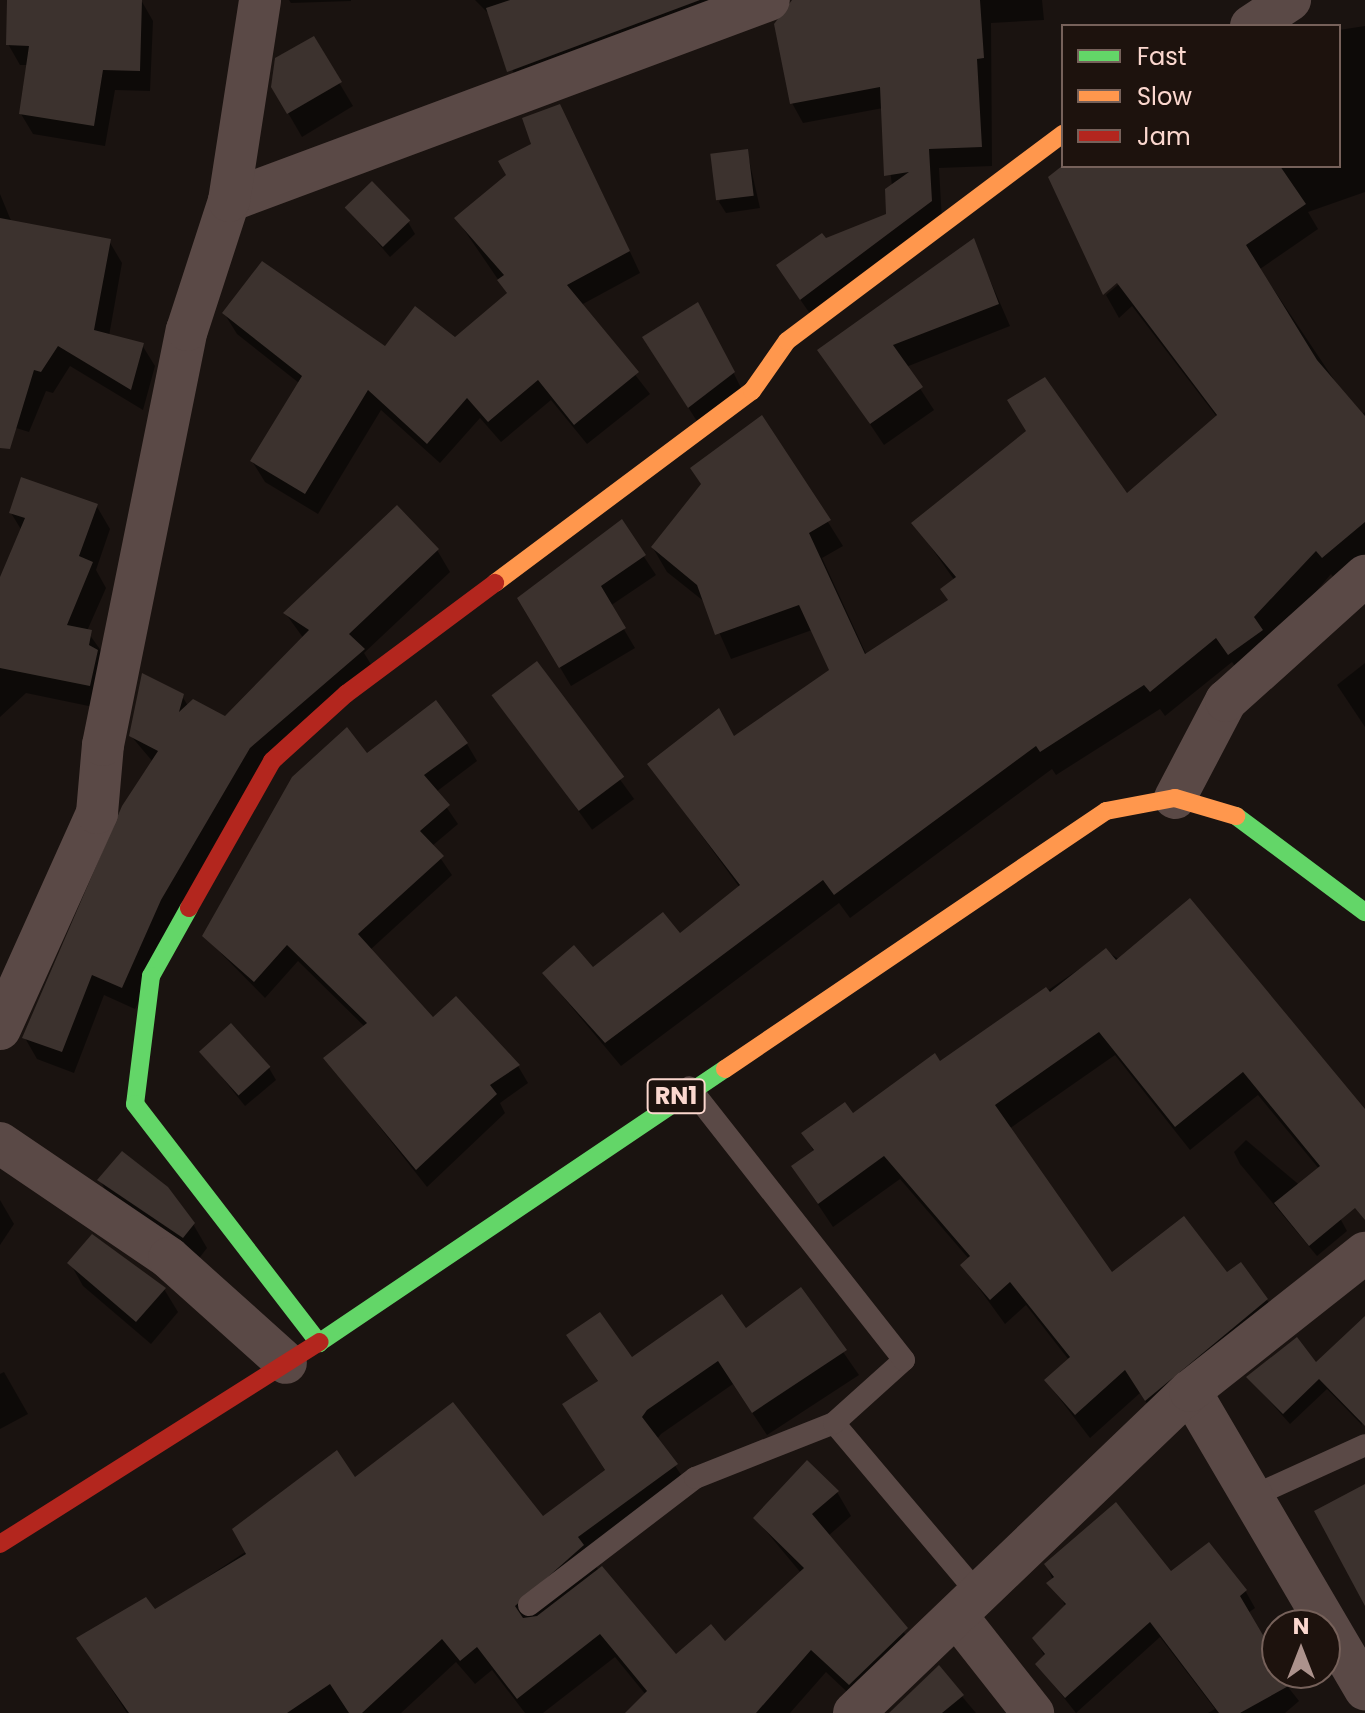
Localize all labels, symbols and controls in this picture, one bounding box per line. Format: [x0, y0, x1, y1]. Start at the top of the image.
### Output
legend [1061, 24, 1341, 168]
text: Fast [1137, 40, 1187, 73]
text: Slow [1137, 80, 1192, 113]
text: Jam [1137, 120, 1191, 153]
road number: RN1 [646, 1076, 706, 1116]
north arrow [1261, 1609, 1341, 1689]
text: N [1293, 1611, 1309, 1642]

